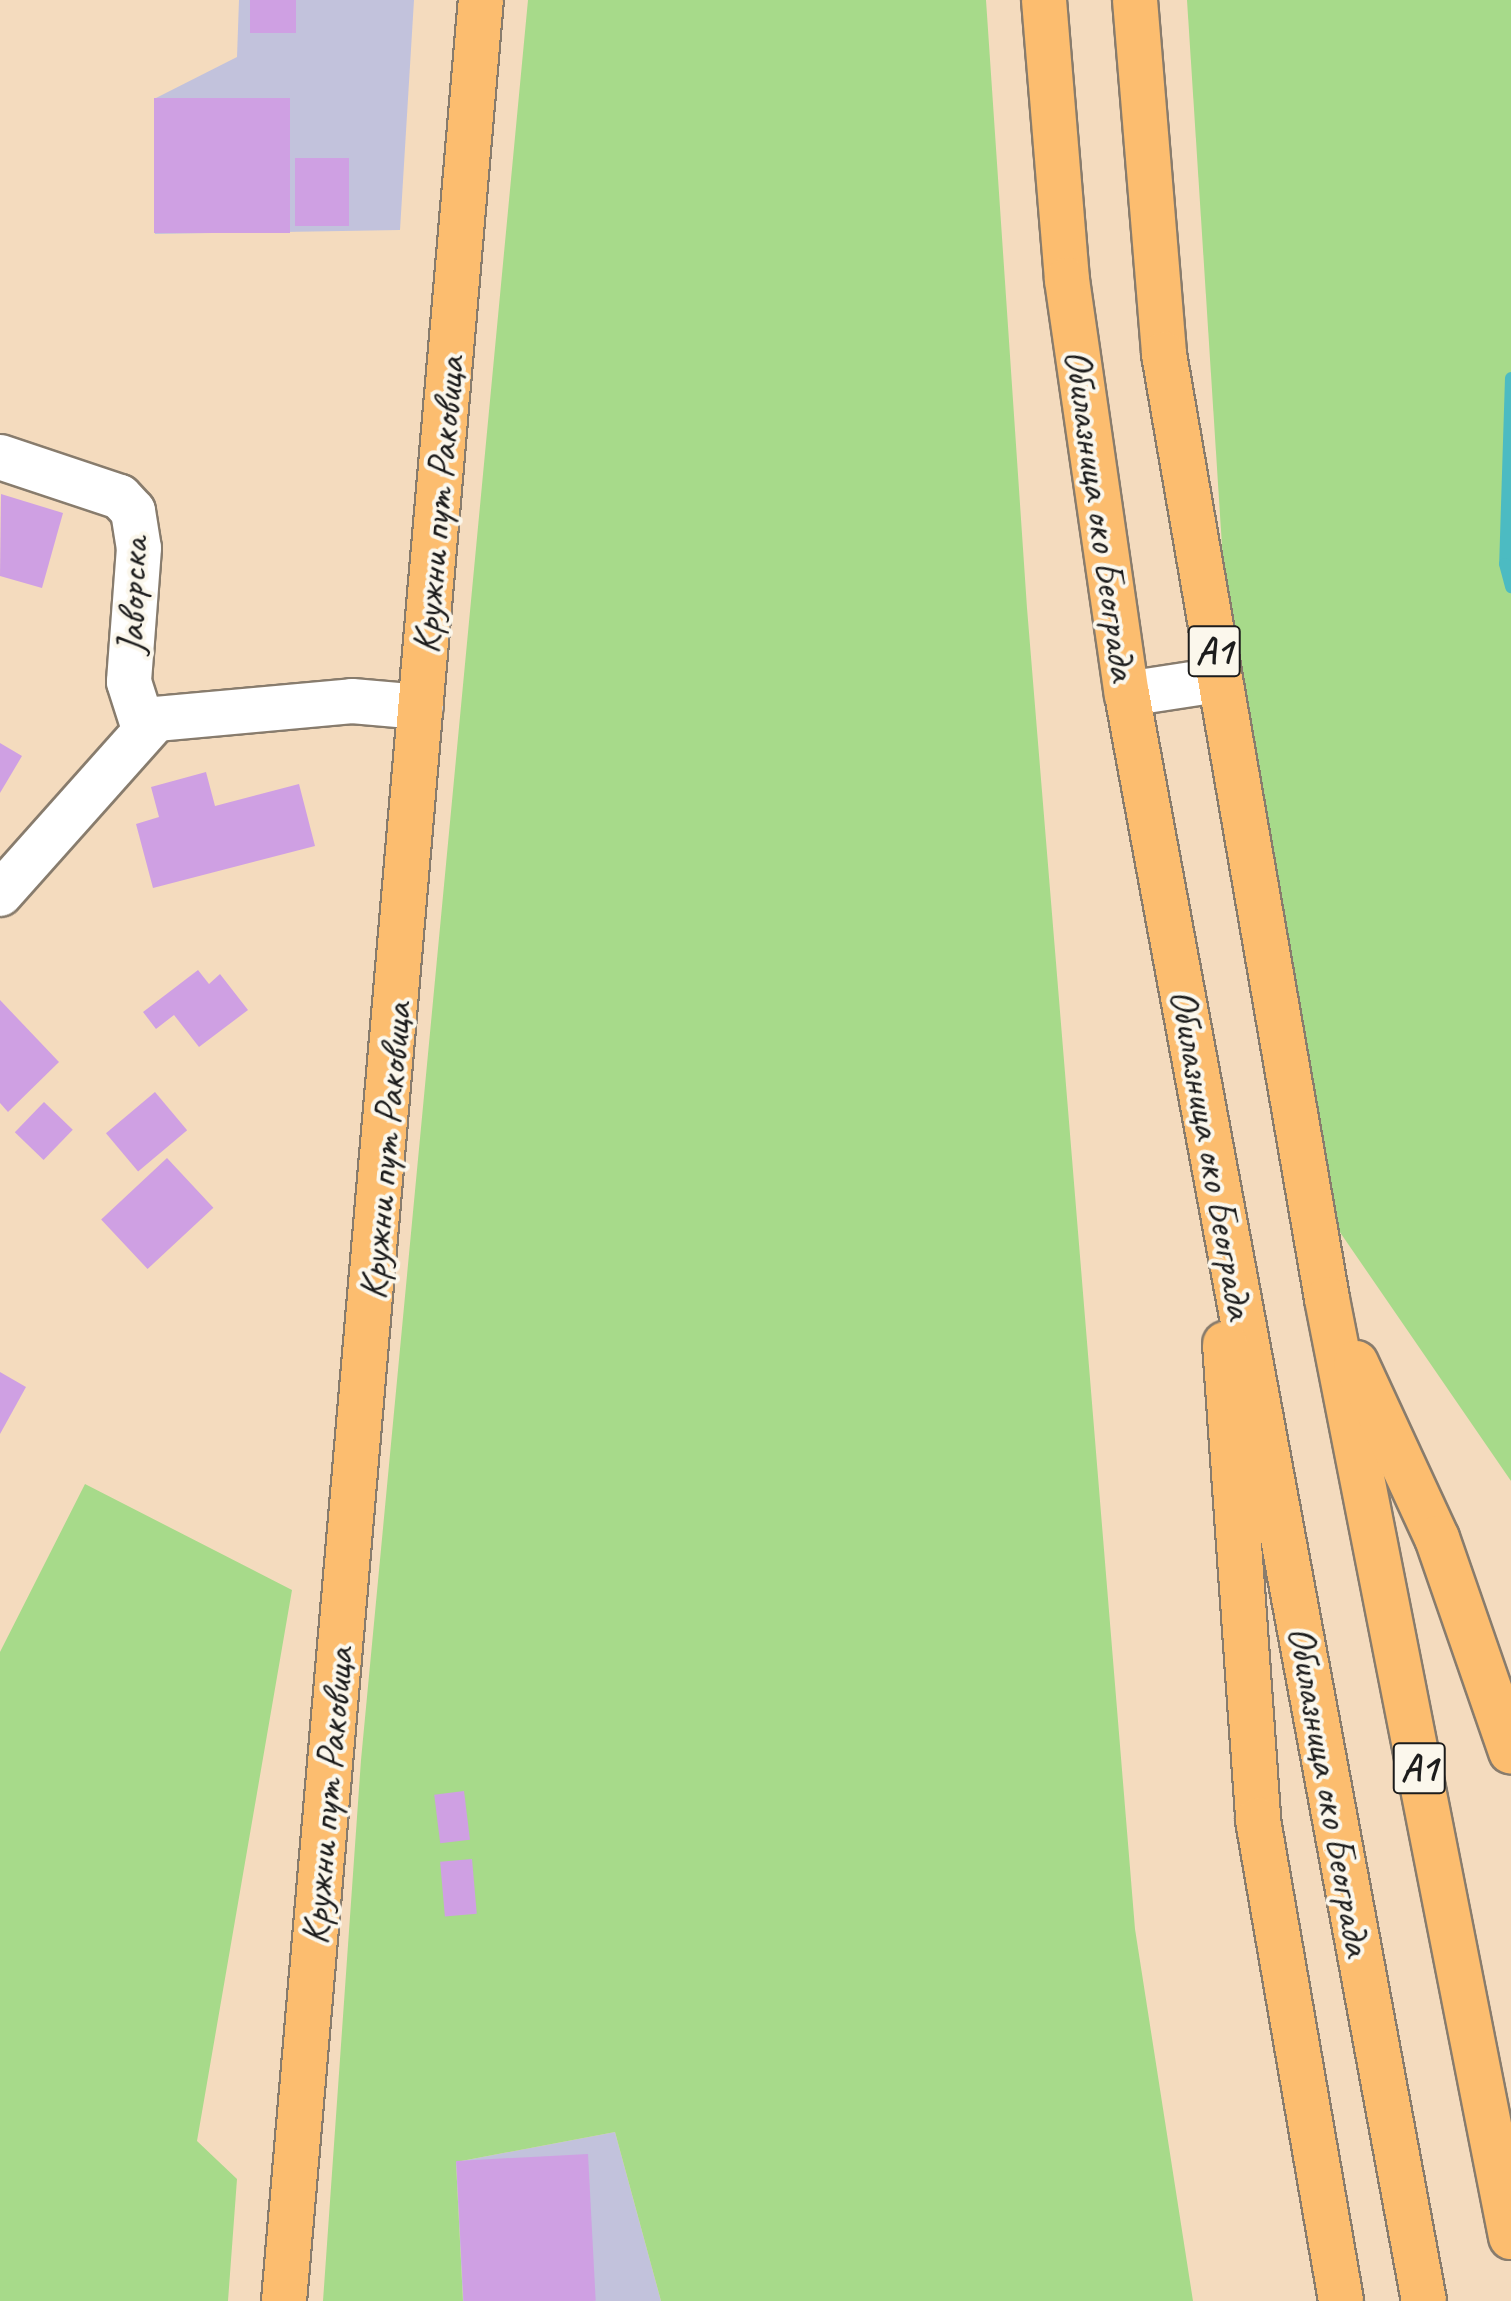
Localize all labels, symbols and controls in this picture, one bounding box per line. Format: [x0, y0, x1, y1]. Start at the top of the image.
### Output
street label: Обилазница око Београда [1054, 347, 1148, 683]
street label: Кружни пут Раковица [401, 355, 475, 655]
street label: Јаворска [106, 537, 158, 655]
road number: A1 [1186, 617, 1242, 685]
street label: Обилазница око Београда [1159, 986, 1265, 1322]
street label: Кружни пут Раковица [348, 1001, 422, 1301]
street label: Обилазница око Београда [1277, 1623, 1383, 1959]
street label: Кружни пут Раковица [290, 1646, 364, 1946]
road number: A1 [1391, 1734, 1447, 1802]

